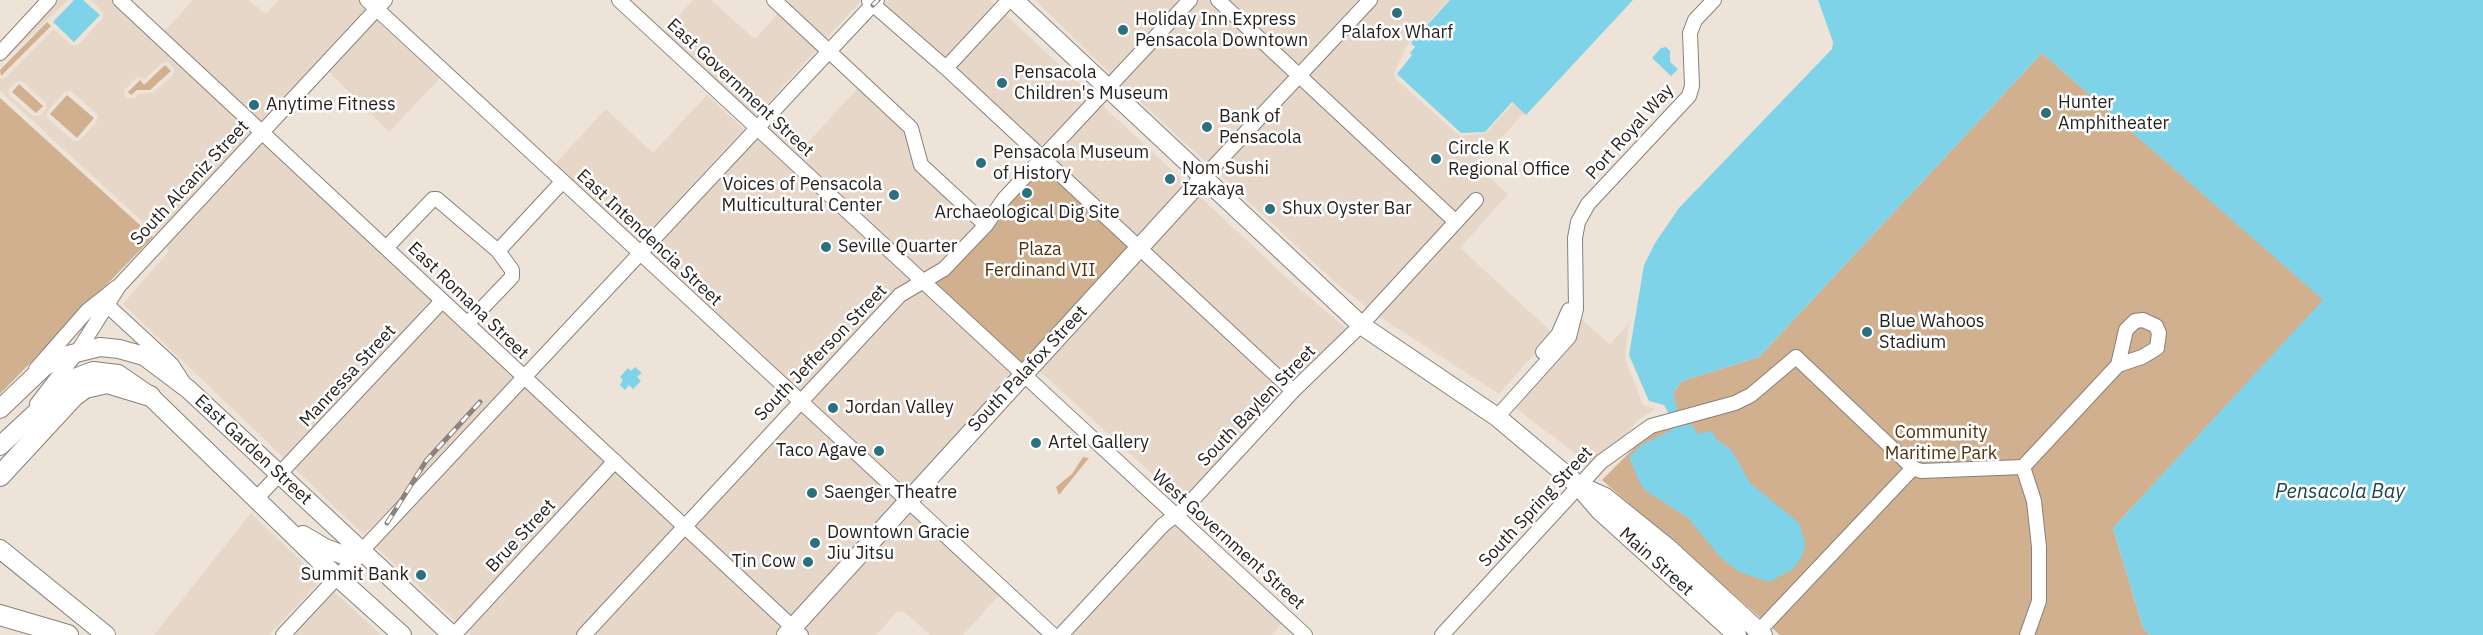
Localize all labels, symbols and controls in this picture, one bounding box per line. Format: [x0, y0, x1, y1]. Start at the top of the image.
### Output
marker: Palafox Wharf [1390, 6, 1404, 20]
place label: Holiday Inn Express Pensacola Downtown [1135, 9, 1308, 52]
street label: East Government Street [662, 14, 818, 162]
place label: Palafox Wharf [1341, 22, 1453, 44]
marker: Holiday Inn Express Pensacola Downtown [1116, 23, 1130, 37]
place label: Pensacola Children's Museum [1014, 62, 1168, 104]
marker: Pensacola Children's Museum [995, 76, 1009, 90]
street label: Port Royal Way [1582, 80, 1678, 184]
place label: Hunter Amphitheater [2058, 92, 2169, 134]
place label: Anytime Fitness [266, 94, 396, 116]
marker: Anytime Fitness [247, 98, 261, 112]
place label: Bank of Pensacola [1219, 106, 1302, 148]
marker: Hunter Amphitheater [2039, 106, 2053, 120]
street label: South Alcaniz Street [126, 116, 254, 250]
marker: Bank of Pensacola [1200, 120, 1214, 134]
place label: Circle K Regional Office [1448, 138, 1570, 180]
place label: Pensacola Museum of History [993, 142, 1149, 184]
marker: Circle K Regional Office [1429, 152, 1443, 166]
marker: Pensacola Museum of History [974, 156, 988, 170]
place label: Nom Sushi Izakaya [1182, 158, 1269, 201]
street label: East Intendencia Street [572, 165, 726, 311]
marker: Nom Sushi Izakaya [1163, 172, 1177, 186]
place label: Voices of Pensacola Multicultural Center [722, 174, 882, 216]
marker: Archaeological Dig Site [1020, 186, 1034, 200]
marker: Voices of Pensacola Multicultural Center [887, 188, 901, 202]
place label: Shux Oyster Bar [1282, 198, 1412, 220]
place label: Archaeological Dig Site [934, 202, 1120, 224]
marker: Shux Oyster Bar [1263, 202, 1277, 216]
place label: Seville Quarter [838, 236, 957, 258]
street label: East Romana Street [403, 238, 533, 364]
park label: Plaza Ferdinand VII [984, 239, 1096, 282]
marker: Seville Quarter [819, 240, 833, 254]
street label: South Jefferson Street [750, 280, 892, 426]
street label: South Palafox Street [964, 301, 1092, 437]
place label: Blue Wahoos Stadium [1879, 311, 1985, 354]
street label: Manressa Street [295, 321, 401, 431]
marker: Blue Wahoos Stadium [1860, 325, 1874, 339]
street label: South Baylen Street [1194, 341, 1320, 471]
street label: East Garden Street [190, 390, 316, 510]
place label: Jordan Valley [845, 397, 954, 419]
marker: Jordan Valley [826, 401, 840, 415]
park label: Community Maritime Park [1885, 422, 1997, 464]
place label: Artel Gallery [1048, 432, 1149, 454]
marker: Artel Gallery [1029, 436, 1043, 450]
place label: Taco Agave [776, 440, 867, 462]
street label: South Spring Street [1475, 442, 1597, 572]
marker: Taco Agave [872, 444, 886, 458]
street label: West Government Street [1147, 466, 1309, 614]
water label: Pensacola Bay [2275, 480, 2405, 504]
place label: Saenger Theatre [824, 482, 957, 504]
marker: Saenger Theatre [805, 486, 819, 500]
street label: Brue Street [482, 495, 560, 577]
place label: Downtown Gracie Jiu Jitsu [827, 522, 970, 564]
street label: Main Street [1614, 523, 1698, 601]
marker: Downtown Gracie Jiu Jitsu [808, 536, 822, 550]
place label: Tin Cow [732, 551, 796, 573]
marker: Tin Cow [801, 555, 815, 569]
place label: Summit Bank [301, 564, 409, 586]
marker: Summit Bank [414, 568, 428, 582]

